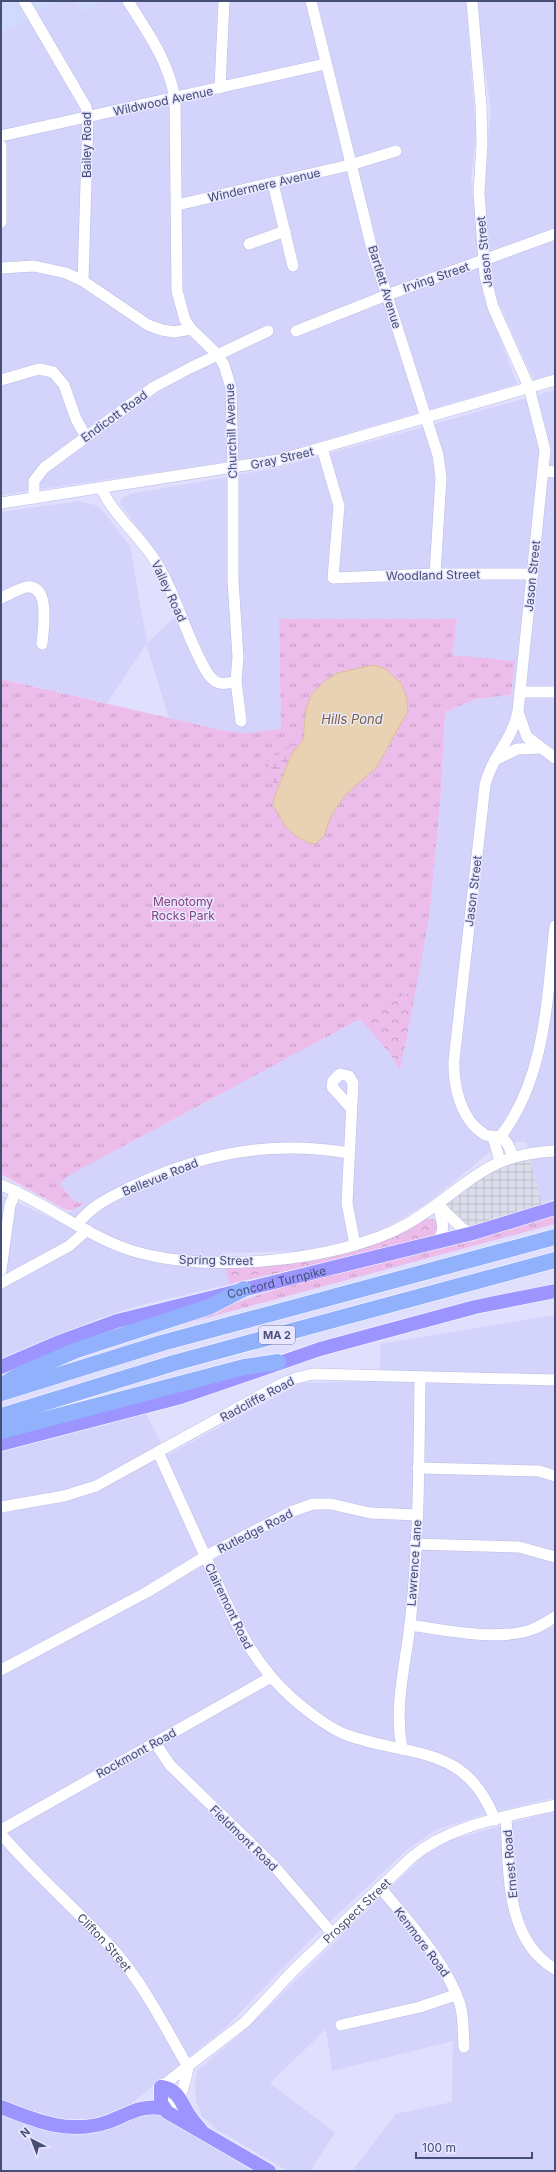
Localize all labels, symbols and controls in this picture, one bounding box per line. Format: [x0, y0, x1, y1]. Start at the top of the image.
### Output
street label: Wildwood Avenue [112, 83, 214, 119]
street label: Bailey Road [79, 112, 94, 178]
street label: Windermere Avenue [206, 165, 322, 205]
street label: Jason Street [473, 216, 495, 288]
street label: Bartlett Avenue [365, 244, 405, 330]
street label: Irving Street [401, 259, 471, 295]
street label: Churchill Avenue [222, 383, 240, 479]
street label: Endicott Road [78, 387, 150, 445]
street label: Gray Street [249, 443, 315, 473]
street label: Jason Street [521, 540, 543, 612]
street label: Valley Road [148, 558, 190, 624]
street label: Woodland Street [386, 567, 480, 583]
water label: Hills Pond [321, 711, 383, 727]
street label: Jason Street [461, 855, 485, 927]
park label: Menotomy Rocks Park [151, 894, 215, 923]
street label: Bellevue Road [120, 1155, 200, 1199]
street label: Spring Street [179, 1252, 253, 1268]
street label: Concord Turnpike [225, 1262, 327, 1301]
road number: MA 2 [259, 1326, 295, 1344]
street label: Radcliffe Road [217, 1373, 297, 1425]
street label: Rutledge Road [215, 1506, 295, 1556]
street label: Lawrence Lane [403, 1519, 425, 1607]
street label: Clairemont Road [202, 1561, 256, 1651]
street label: Rockmont Road [93, 1725, 179, 1781]
street label: Fieldmont Road [207, 1802, 281, 1874]
street label: Ernest Road [500, 1829, 520, 1899]
street label: Prospect Street [319, 1874, 393, 1946]
street label: Kenmore Road [391, 1904, 453, 1980]
street label: Clifton Street [74, 1910, 136, 1974]
north arrow [12, 2120, 52, 2160]
text: N [18, 2125, 33, 2141]
scale bar [416, 2134, 532, 2160]
text: 100 m [422, 2140, 456, 2155]

